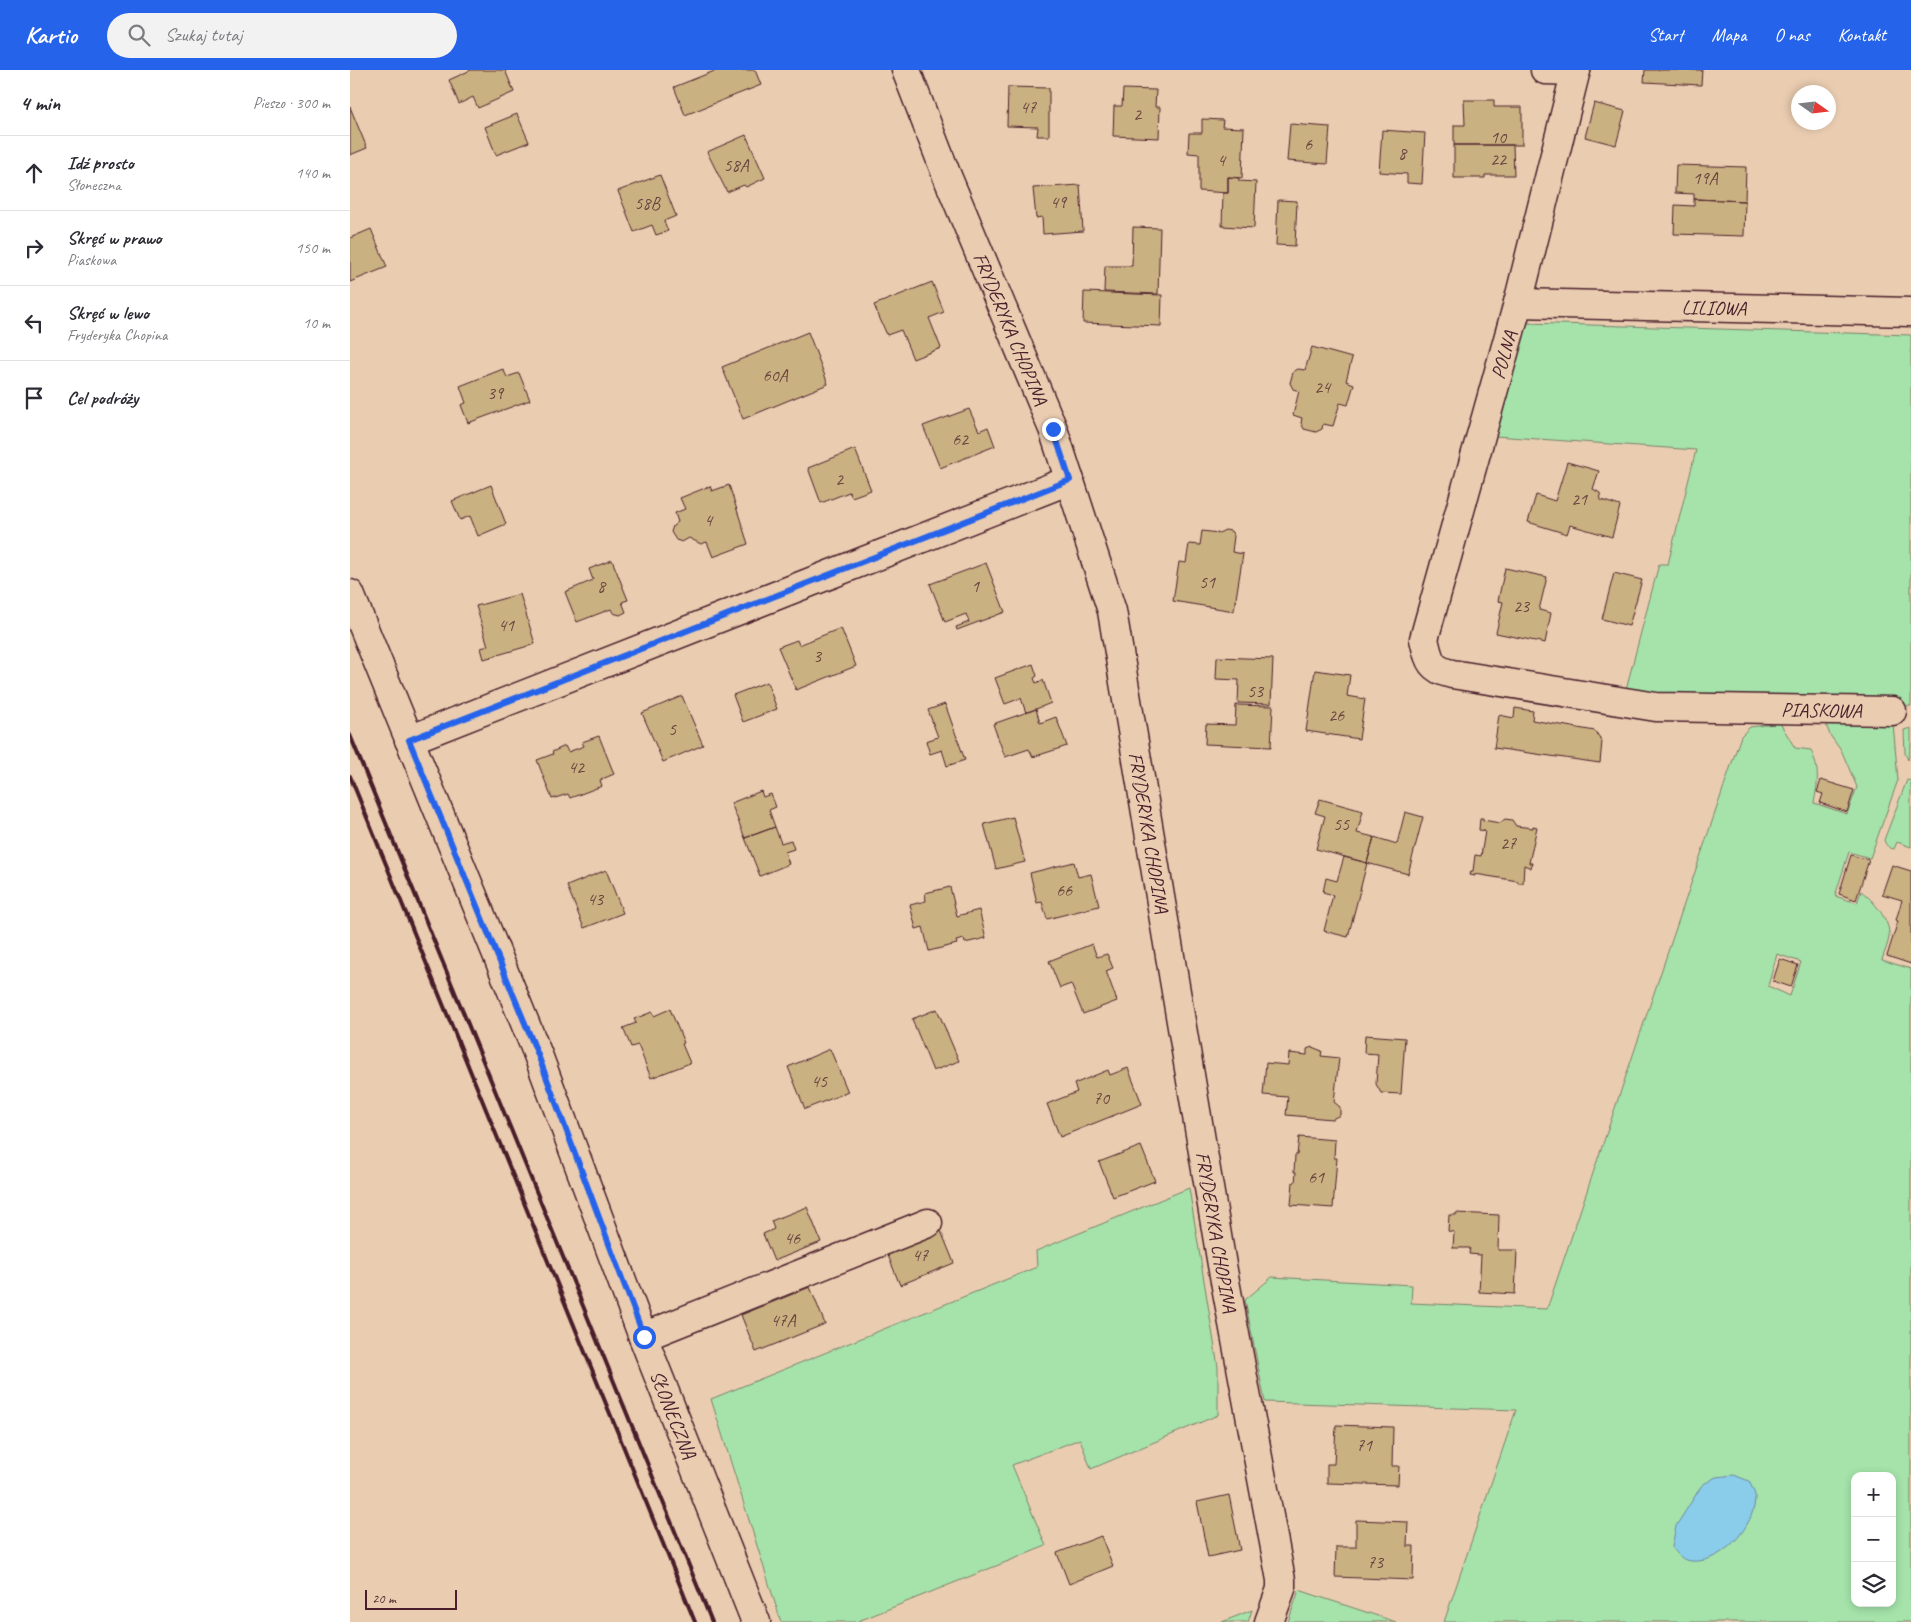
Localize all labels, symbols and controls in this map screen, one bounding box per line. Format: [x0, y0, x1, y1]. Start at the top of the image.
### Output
search box [107, 13, 457, 58]
text: Kartio [25, 20, 77, 50]
icon: search [125, 21, 153, 49]
text: Szukaj tutaj [165, 23, 242, 47]
text: Start [1648, 24, 1684, 46]
text: Mapa [1712, 24, 1746, 46]
text: O nas [1774, 24, 1810, 46]
text: Kontakt [1838, 24, 1886, 46]
north arrow [1791, 85, 1836, 130]
text: 4 min [20, 90, 60, 116]
text: Pieszo · 300 m [253, 93, 330, 113]
house number: 47 [1020, 96, 1037, 118]
house number: 2 [1133, 103, 1143, 125]
house number: 10 [1490, 126, 1508, 148]
house number: 6 [1304, 133, 1313, 155]
house number: 8 [1398, 142, 1408, 164]
house number: 22 [1490, 148, 1508, 170]
house number: 4 [1217, 149, 1227, 171]
text: Idź prosto [67, 151, 134, 175]
house number: 58A [723, 154, 750, 176]
icon: ahead [20, 159, 48, 187]
text: 140 m [296, 163, 330, 183]
house number: 19A [1692, 167, 1719, 189]
text: Słoneczna [67, 175, 121, 195]
house number: 49 [1050, 191, 1068, 213]
house number: 58B [634, 192, 661, 214]
text: Skręć w prawo [67, 226, 162, 250]
icon: right [20, 234, 48, 262]
text: 150 m [296, 238, 330, 258]
street label: FRYDERYKA CHOPINA [968, 249, 1054, 409]
text: Piaskowa [67, 250, 116, 270]
street label: LILIOWA [1681, 294, 1747, 321]
text: Skręć w lewo [67, 301, 149, 325]
icon: left [20, 309, 48, 337]
text: 10 m [303, 313, 330, 333]
text: Fryderyka Chopina [67, 325, 167, 345]
street label: POLNA [1485, 327, 1523, 382]
house number: 60A [762, 364, 789, 386]
house number: 24 [1314, 376, 1332, 398]
house number: 39 [487, 382, 505, 404]
icon: arrive [20, 384, 48, 412]
text: Cel podróży [67, 386, 138, 410]
route end [1042, 418, 1065, 441]
house number: 62 [952, 428, 970, 450]
house number: 2 [835, 468, 845, 490]
house number: 21 [1571, 488, 1588, 510]
house number: 4 [704, 509, 714, 531]
house number: 51 [1199, 571, 1216, 593]
house number: 8 [597, 575, 607, 597]
house number: 1 [971, 575, 980, 597]
house number: 23 [1513, 595, 1531, 617]
house number: 41 [498, 614, 515, 636]
house number: 3 [813, 645, 823, 667]
house number: 53 [1247, 680, 1265, 702]
street label: PIASKOWA [1781, 697, 1863, 723]
house number: 26 [1328, 704, 1345, 726]
house number: 5 [668, 718, 677, 740]
street label: FRYDERYKA CHOPINA [1123, 750, 1175, 916]
house number: 42 [568, 756, 586, 778]
house number: 55 [1333, 813, 1350, 835]
house number: 27 [1500, 832, 1517, 854]
house number: 66 [1056, 879, 1073, 901]
house number: 43 [587, 888, 605, 910]
house number: 45 [811, 1070, 828, 1092]
house number: 70 [1093, 1087, 1111, 1109]
street label: FRYDERYKA CHOPINA [1191, 1150, 1243, 1315]
house number: 61 [1308, 1166, 1325, 1188]
house number: 46 [784, 1227, 801, 1249]
house number: 47 [912, 1244, 929, 1266]
house number: 47A [770, 1309, 797, 1331]
route start [633, 1326, 656, 1349]
street label: SŁONECZNA [645, 1367, 703, 1463]
house number: 71 [1356, 1434, 1373, 1456]
map controls [1851, 1472, 1896, 1607]
button: + [1851, 1472, 1896, 1517]
button: − [1851, 1517, 1896, 1562]
house number: 73 [1367, 1551, 1385, 1573]
button: layers [1851, 1562, 1896, 1607]
scale bar [365, 1587, 458, 1610]
text: 20 m [372, 1590, 396, 1607]

